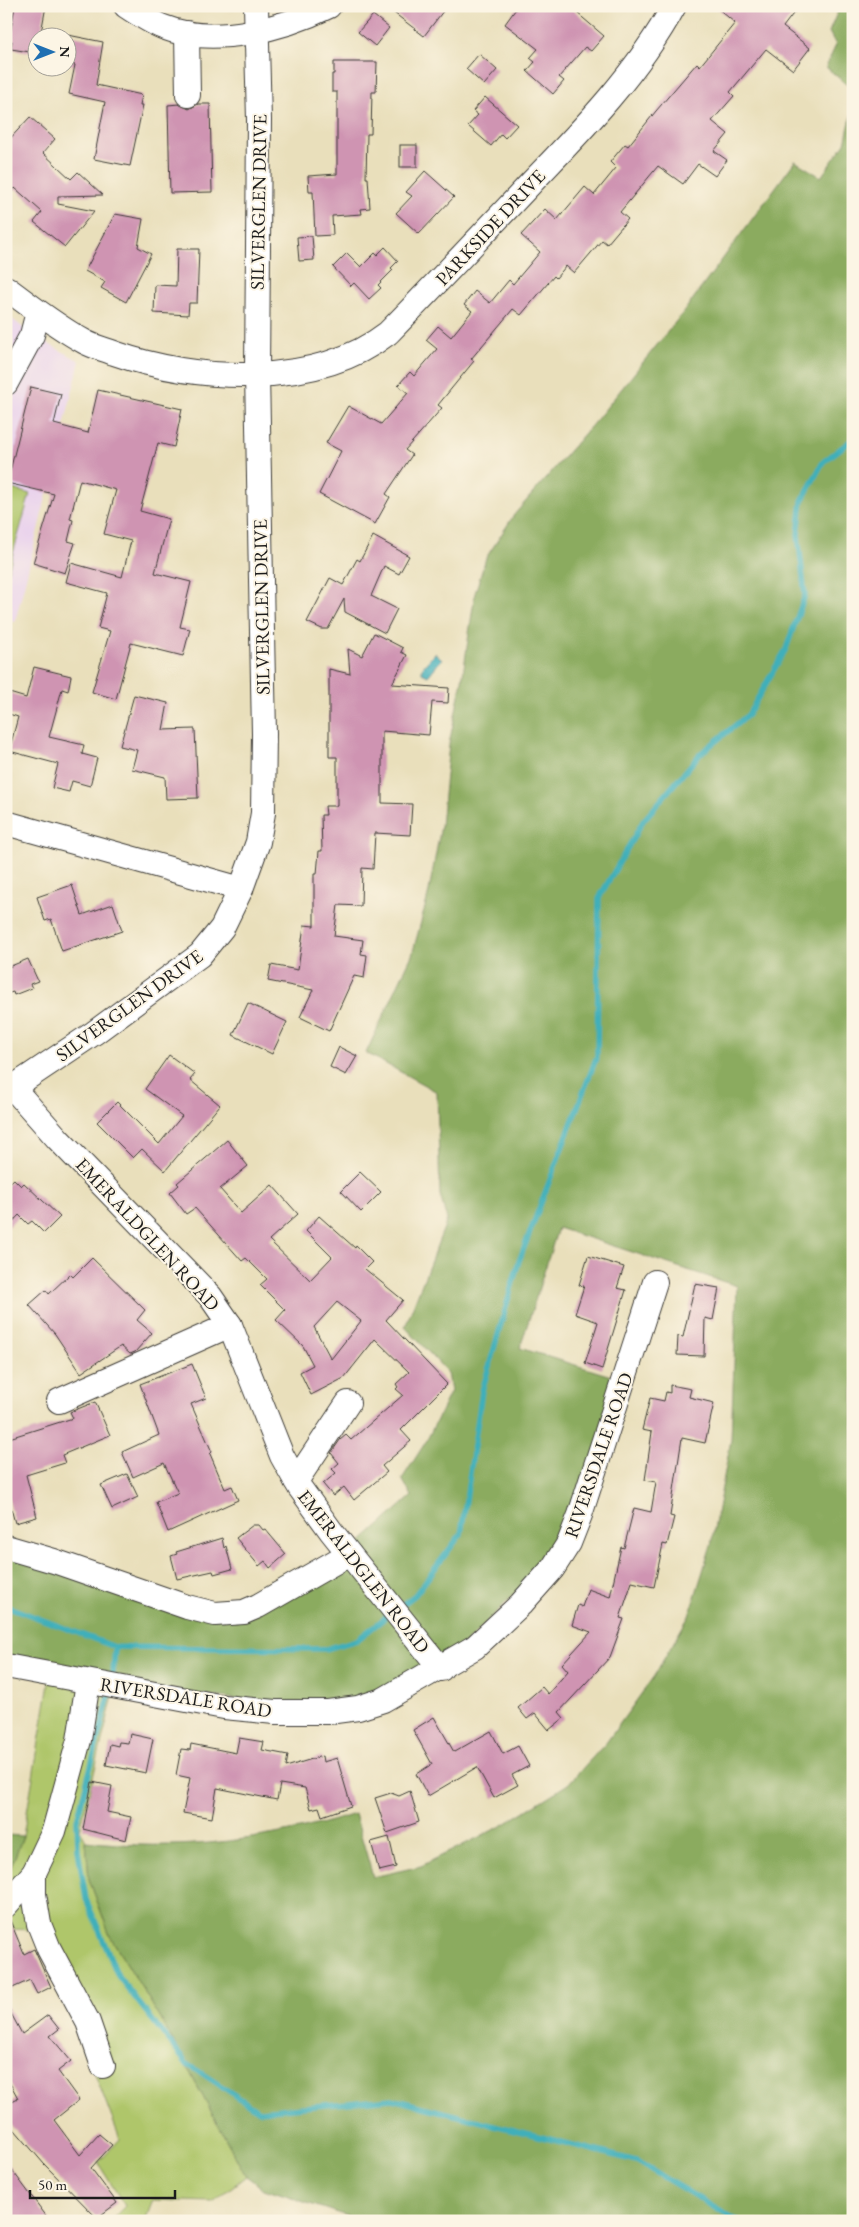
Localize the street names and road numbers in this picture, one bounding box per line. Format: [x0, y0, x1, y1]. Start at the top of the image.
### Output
street label: SILVERGLEN DRIVE [244, 114, 273, 290]
street label: PARKSIDE DRIVE [430, 164, 551, 291]
street label: SILVERGLEN DRIVE [247, 519, 276, 695]
street label: SILVERGLEN DRIVE [51, 943, 208, 1067]
street label: EMERALDGLEN ROAD [70, 1152, 225, 1316]
street label: RIVERSDALE ROAD [558, 1369, 639, 1541]
street label: EMERALDGLEN ROAD [292, 1484, 435, 1658]
street label: RIVERSDALE ROAD [98, 1672, 273, 1723]

